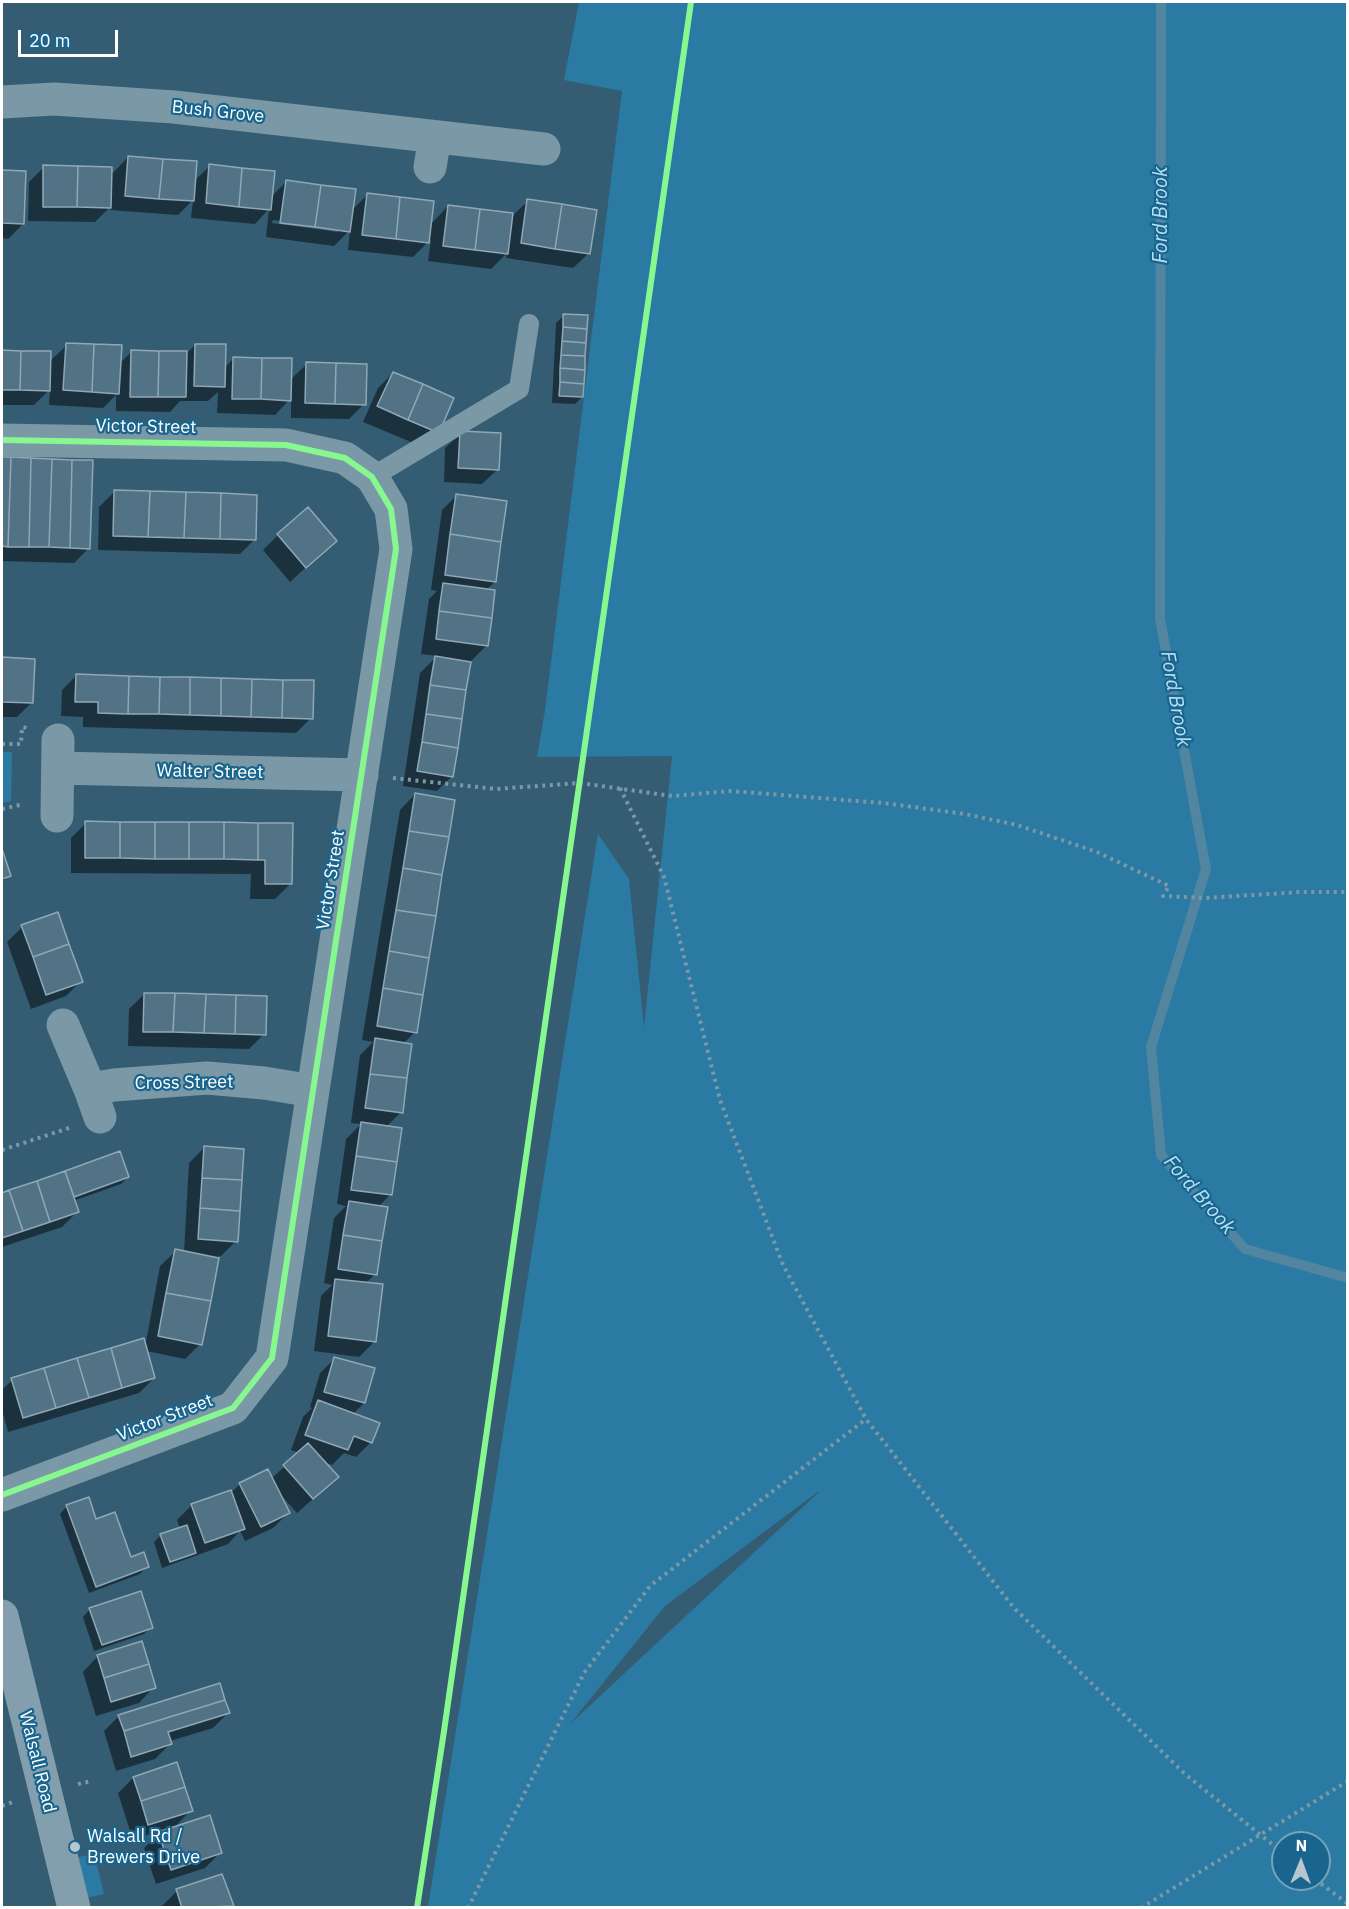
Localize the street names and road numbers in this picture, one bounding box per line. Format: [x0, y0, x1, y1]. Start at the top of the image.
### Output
street label: Bush Grove [171, 96, 265, 128]
street label: Victor Street [95, 415, 197, 439]
street label: Walter Street [157, 760, 263, 784]
street label: Victor Street [312, 828, 350, 932]
street label: Cross Street [134, 1071, 234, 1095]
street label: Victor Street [114, 1390, 216, 1446]
street label: Walsall Road [14, 1709, 60, 1815]

